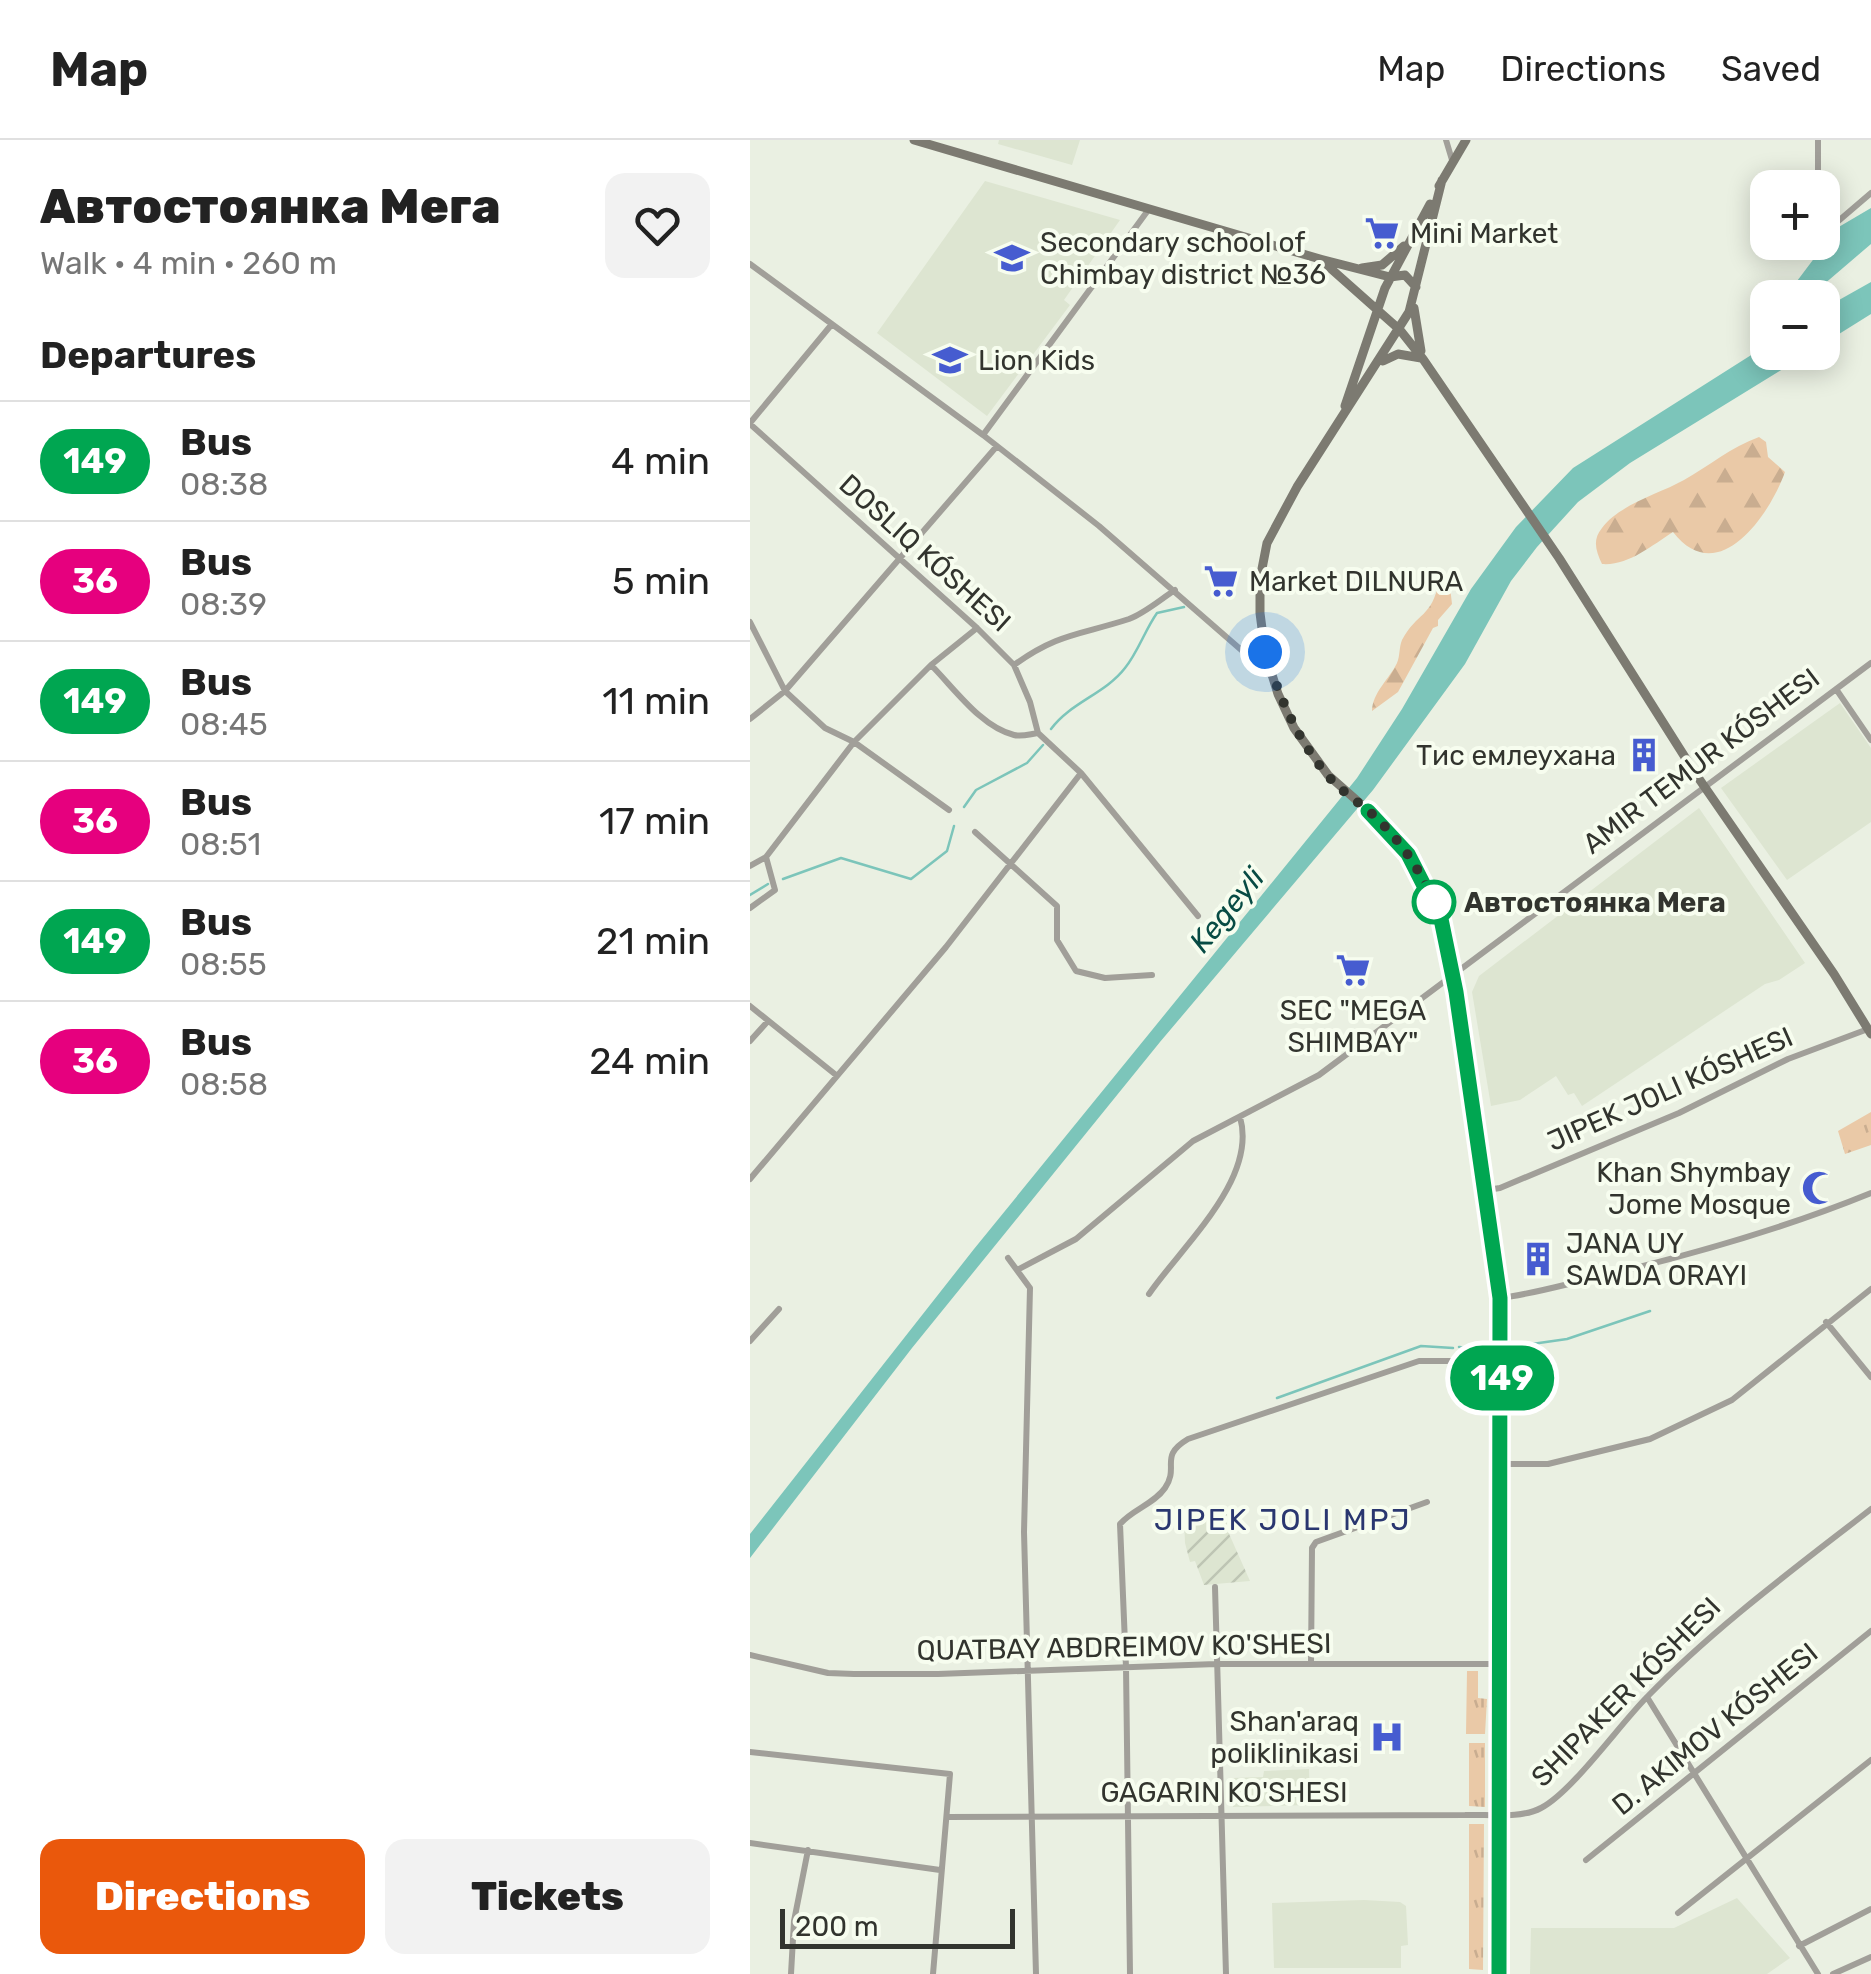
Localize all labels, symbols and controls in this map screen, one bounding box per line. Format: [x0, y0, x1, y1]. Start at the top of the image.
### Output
text: Map [50, 41, 148, 98]
text: Map [1377, 48, 1445, 90]
text: Directions [1500, 48, 1666, 90]
text: Saved [1721, 48, 1821, 90]
map controls [1750, 170, 1840, 370]
button: + [1750, 170, 1840, 260]
button: heart [605, 173, 710, 278]
text: Автостоянка Мега [40, 178, 501, 235]
supermarket icon: Mini Market [1363, 214, 1401, 252]
place label: Mini Market [1410, 217, 1558, 250]
place label: Secondary school of Chimbay district №36 [1040, 226, 1326, 291]
school or university icon: Secondary school of Chimbay district №36 [993, 239, 1031, 277]
text: Walk · 4 min · 260 m [40, 244, 337, 282]
button: − [1750, 280, 1840, 370]
text: Departures [40, 332, 256, 378]
school or university icon: Lion Kids [931, 341, 969, 379]
place label: Lion Kids [978, 344, 1095, 377]
text: Bus [180, 419, 252, 465]
text: 4 min [611, 438, 710, 484]
text: 149 [63, 440, 127, 482]
text: 08:38 [180, 465, 268, 503]
street label: DOSLIQ KÓSHESI [833, 467, 1017, 639]
text: Bus [180, 539, 252, 585]
text: 5 min [612, 558, 710, 604]
text: 36 [72, 560, 118, 602]
supermarket icon: Market DILNURA [1202, 562, 1240, 600]
place label: Market DILNURA [1249, 565, 1464, 598]
text: 08:39 [180, 585, 267, 623]
your location [1240, 627, 1290, 677]
text: Bus [180, 659, 252, 705]
street label: AMIR TEMUR KÓSHESI [1576, 661, 1826, 861]
text: 11 min [602, 678, 710, 724]
text: 149 [63, 680, 127, 722]
text: 08:45 [180, 705, 268, 743]
building icon: Тис емлеухана [1625, 736, 1663, 774]
place label: Тис емлеухана [1416, 739, 1616, 772]
text: Bus [180, 779, 252, 825]
text: 17 min [599, 798, 710, 844]
text: 36 [72, 800, 118, 842]
text: 08:51 [180, 825, 261, 863]
water label: Kegeyli [1182, 860, 1272, 960]
marker: Автостоянка Мега [1413, 881, 1455, 923]
place label: Автостоянка Мега [1464, 886, 1726, 919]
text: Bus [180, 899, 252, 945]
text: 21 min [596, 918, 710, 964]
text: 149 [63, 920, 127, 962]
text: 08:55 [180, 945, 267, 983]
supermarket icon: SEC "MEGA SHIMBAY" [1334, 951, 1372, 989]
place label: SEC "MEGA SHIMBAY" [1280, 994, 1427, 1059]
text: Bus [180, 1019, 252, 1065]
street label: JIPEK JOLI KÓSHESI [1542, 1020, 1798, 1158]
text: 24 min [589, 1038, 710, 1084]
text: 36 [72, 1040, 118, 1082]
text: 08:58 [180, 1065, 268, 1103]
place label: Khan Shymbay Jome Mosque [1596, 1156, 1791, 1221]
mosque icon: Khan Shymbay Jome Mosque [1800, 1169, 1838, 1207]
place label: JANA UY SAWDA ORAYI [1566, 1227, 1747, 1292]
building icon: JANA UY SAWDA ORAYI [1519, 1240, 1557, 1278]
line badge: 149 [1444, 1346, 1560, 1410]
text: 149 [1470, 1357, 1534, 1399]
district label: JIPEK JOLI MPJ [1154, 1502, 1412, 1538]
street label: SHIPAKER KÓSHESI [1525, 1591, 1727, 1793]
street label: QUATBAY ABDREIMOV KO'SHESI [916, 1627, 1332, 1667]
street label: D. AKIMOV KÓSHESI [1606, 1636, 1824, 1822]
place label: Shan'araq poliklinikasi [1210, 1705, 1359, 1770]
hospital icon: Shan'araq poliklinikasi [1368, 1718, 1406, 1756]
street label: GAGARIN KO'SHESI [1100, 1776, 1348, 1809]
button: Directions [40, 1839, 365, 1954]
button: Tickets [385, 1839, 710, 1954]
scale bar [780, 1904, 1015, 1948]
text: 200 m [795, 1910, 879, 1943]

